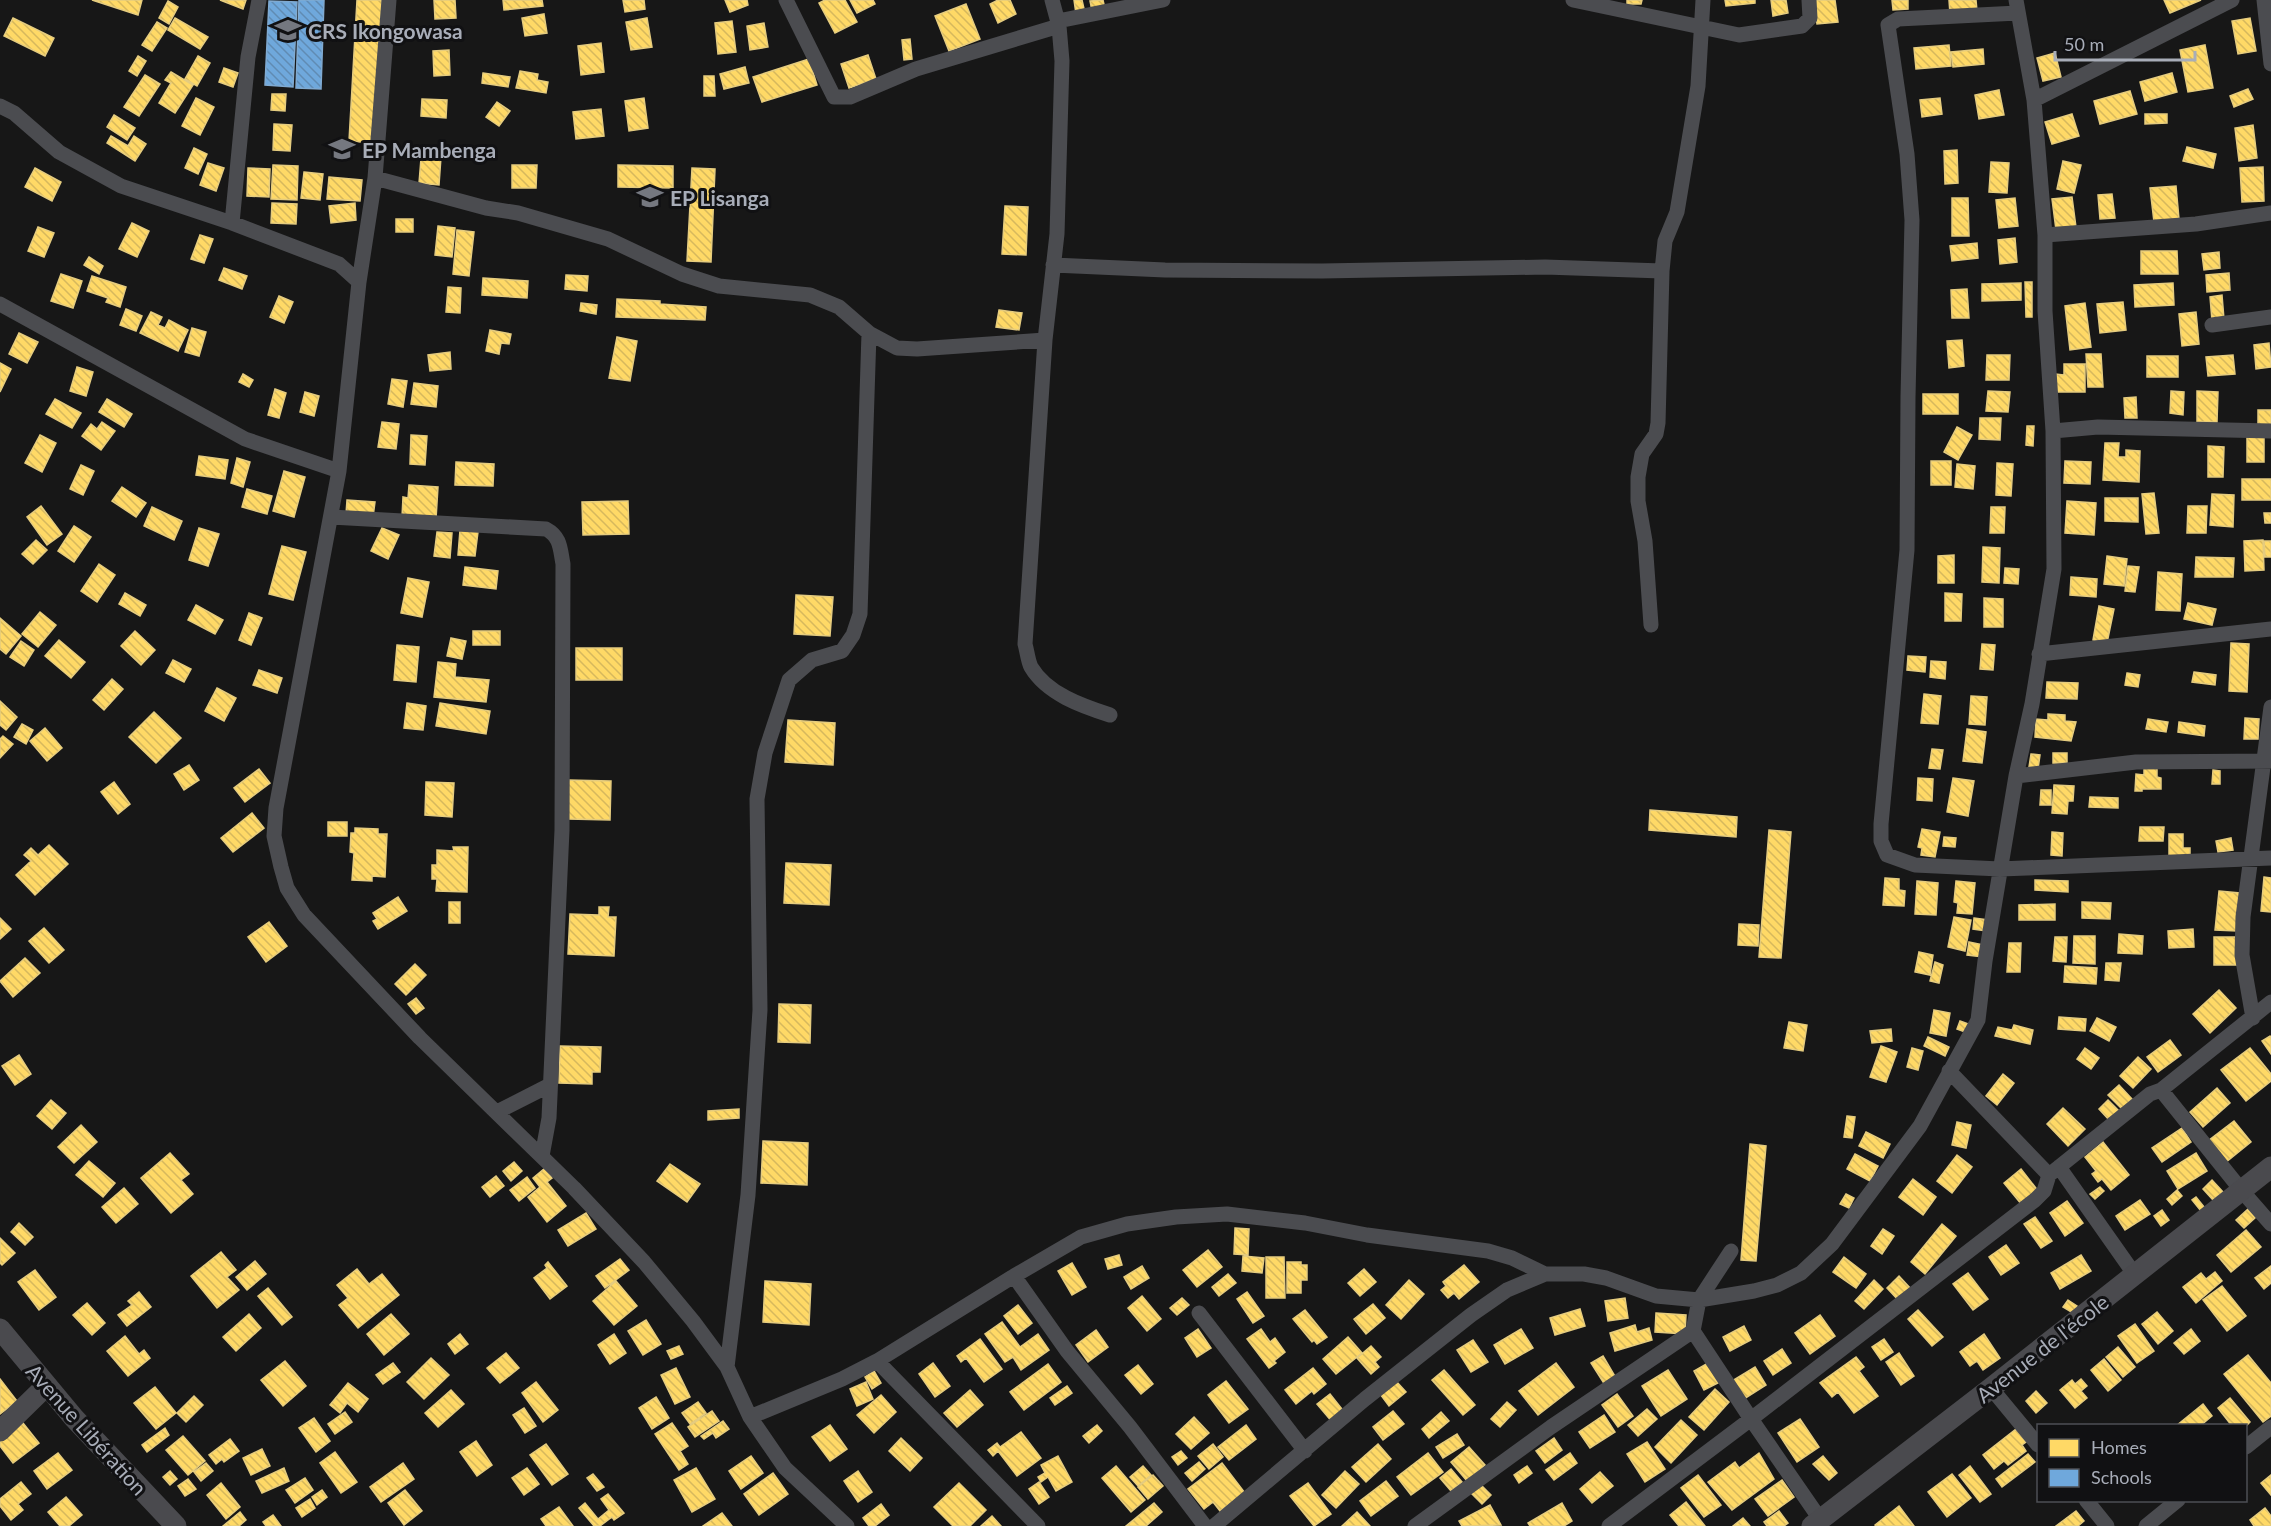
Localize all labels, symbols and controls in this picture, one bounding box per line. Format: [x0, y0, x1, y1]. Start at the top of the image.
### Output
school or university icon: CRS Ikongowasa [273, 15, 303, 45]
place label: CRS Ikongowasa [308, 18, 463, 43]
scale bar [2055, 24, 2194, 62]
text: 50 m [2064, 33, 2104, 55]
school or university icon: EP Mambenga [327, 134, 357, 164]
place label: EP Mambenga [362, 137, 496, 162]
school or university icon: EP Lisanga [635, 182, 665, 212]
place label: EP Lisanga [670, 185, 769, 210]
street label: Avenue de l'école [1971, 1289, 2113, 1407]
street label: Avenue Libération [22, 1358, 152, 1500]
legend [2037, 1424, 2247, 1502]
text: Homes [2091, 1436, 2147, 1458]
text: Schools [2091, 1466, 2152, 1488]

